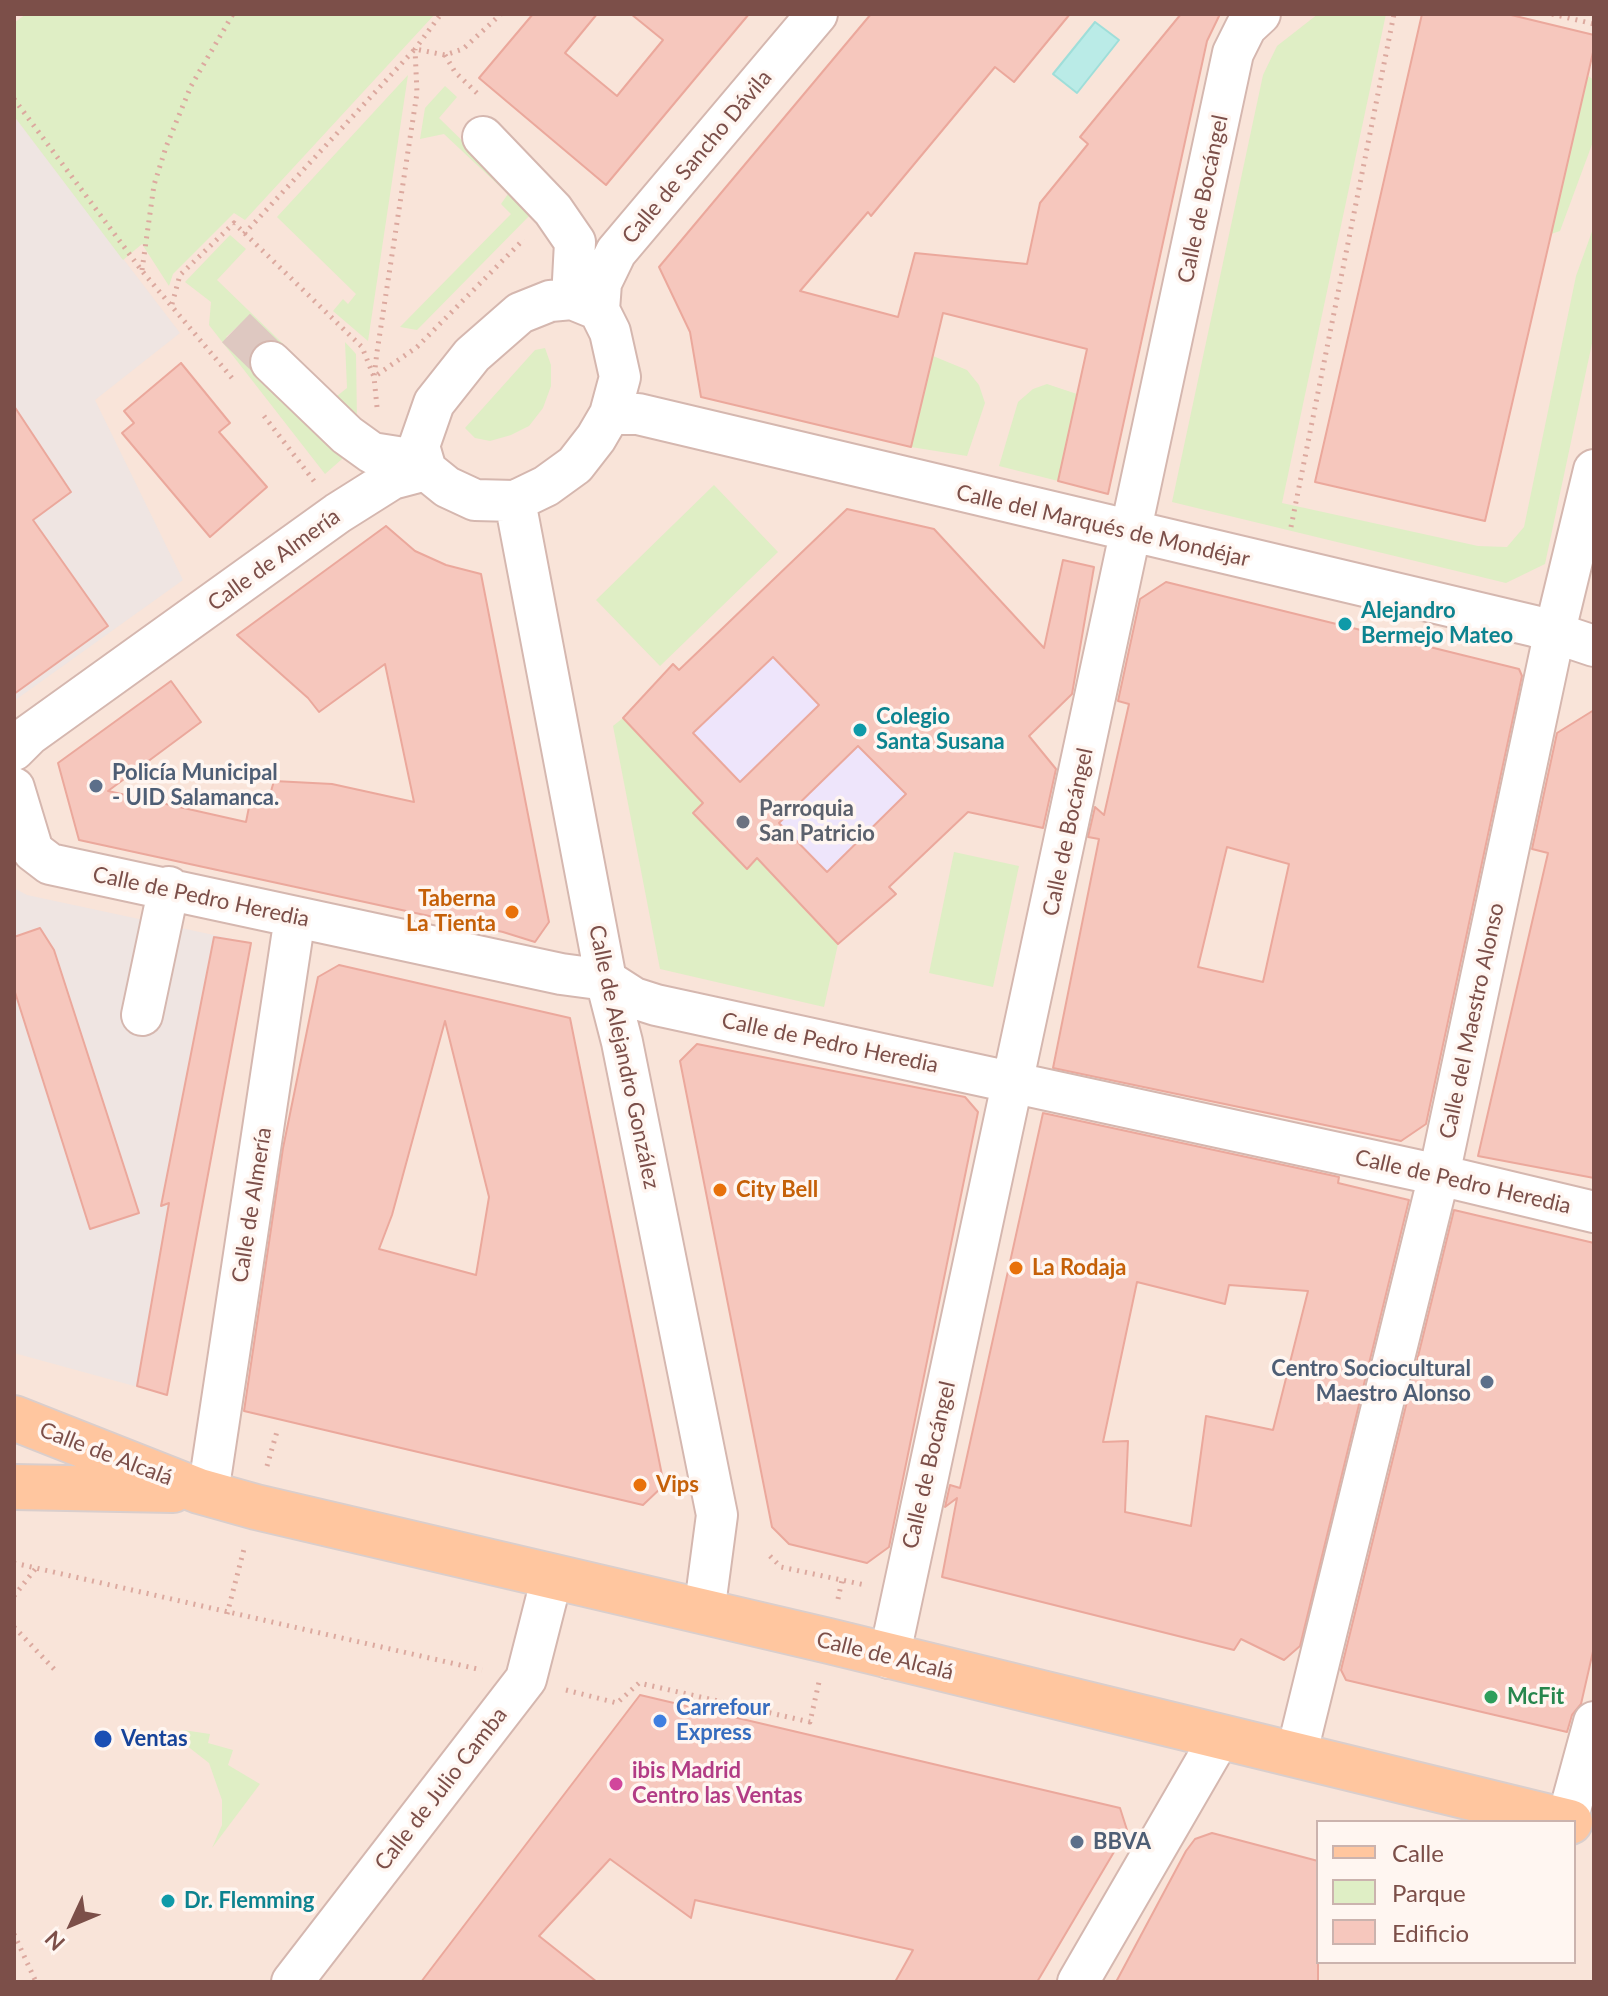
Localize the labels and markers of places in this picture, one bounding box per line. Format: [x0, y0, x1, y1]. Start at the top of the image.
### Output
place label: Alejandro Bermejo Mateo [1361, 598, 1513, 650]
marker: Alejandro Bermejo Mateo [1336, 615, 1354, 633]
place label: Colegio Santa Susana [876, 704, 1005, 756]
marker: Colegio Santa Susana [851, 721, 869, 739]
place label: Policía Municipal - UID Salamanca. [112, 760, 279, 812]
marker: Policía Municipal - UID Salamanca. [87, 777, 105, 795]
place label: Parroquia San Patricio [759, 796, 875, 848]
marker: Parroquia San Patricio [734, 813, 752, 831]
place label: Taberna La Tienta [406, 886, 496, 938]
marker: Taberna La Tienta [503, 903, 521, 921]
place label: City Bell [736, 1177, 818, 1203]
marker: City Bell [711, 1181, 729, 1199]
place label: La Rodaja [1032, 1255, 1126, 1281]
marker: La Rodaja [1007, 1259, 1025, 1277]
place label: Centro Sociocultural Maestro Alonso [1271, 1356, 1471, 1408]
marker: Centro Sociocultural Maestro Alonso [1478, 1373, 1496, 1391]
place label: Vips [656, 1472, 699, 1498]
marker: Vips [631, 1476, 649, 1494]
place label: McFit [1507, 1684, 1564, 1710]
marker: McFit [1482, 1688, 1500, 1706]
place label: Carrefour Express [676, 1695, 770, 1746]
marker: Carrefour Express [651, 1712, 669, 1730]
place label: Ventas [121, 1726, 188, 1752]
marker: Ventas [92, 1728, 114, 1750]
place label: ibis Madrid Centro las Ventas [632, 1758, 803, 1810]
marker: ibis Madrid Centro las Ventas [607, 1775, 625, 1793]
place label: BBVA [1093, 1829, 1151, 1855]
marker: BBVA [1068, 1833, 1086, 1851]
place label: Dr. Flemming [184, 1888, 314, 1914]
marker: Dr. Flemming [159, 1892, 177, 1910]

